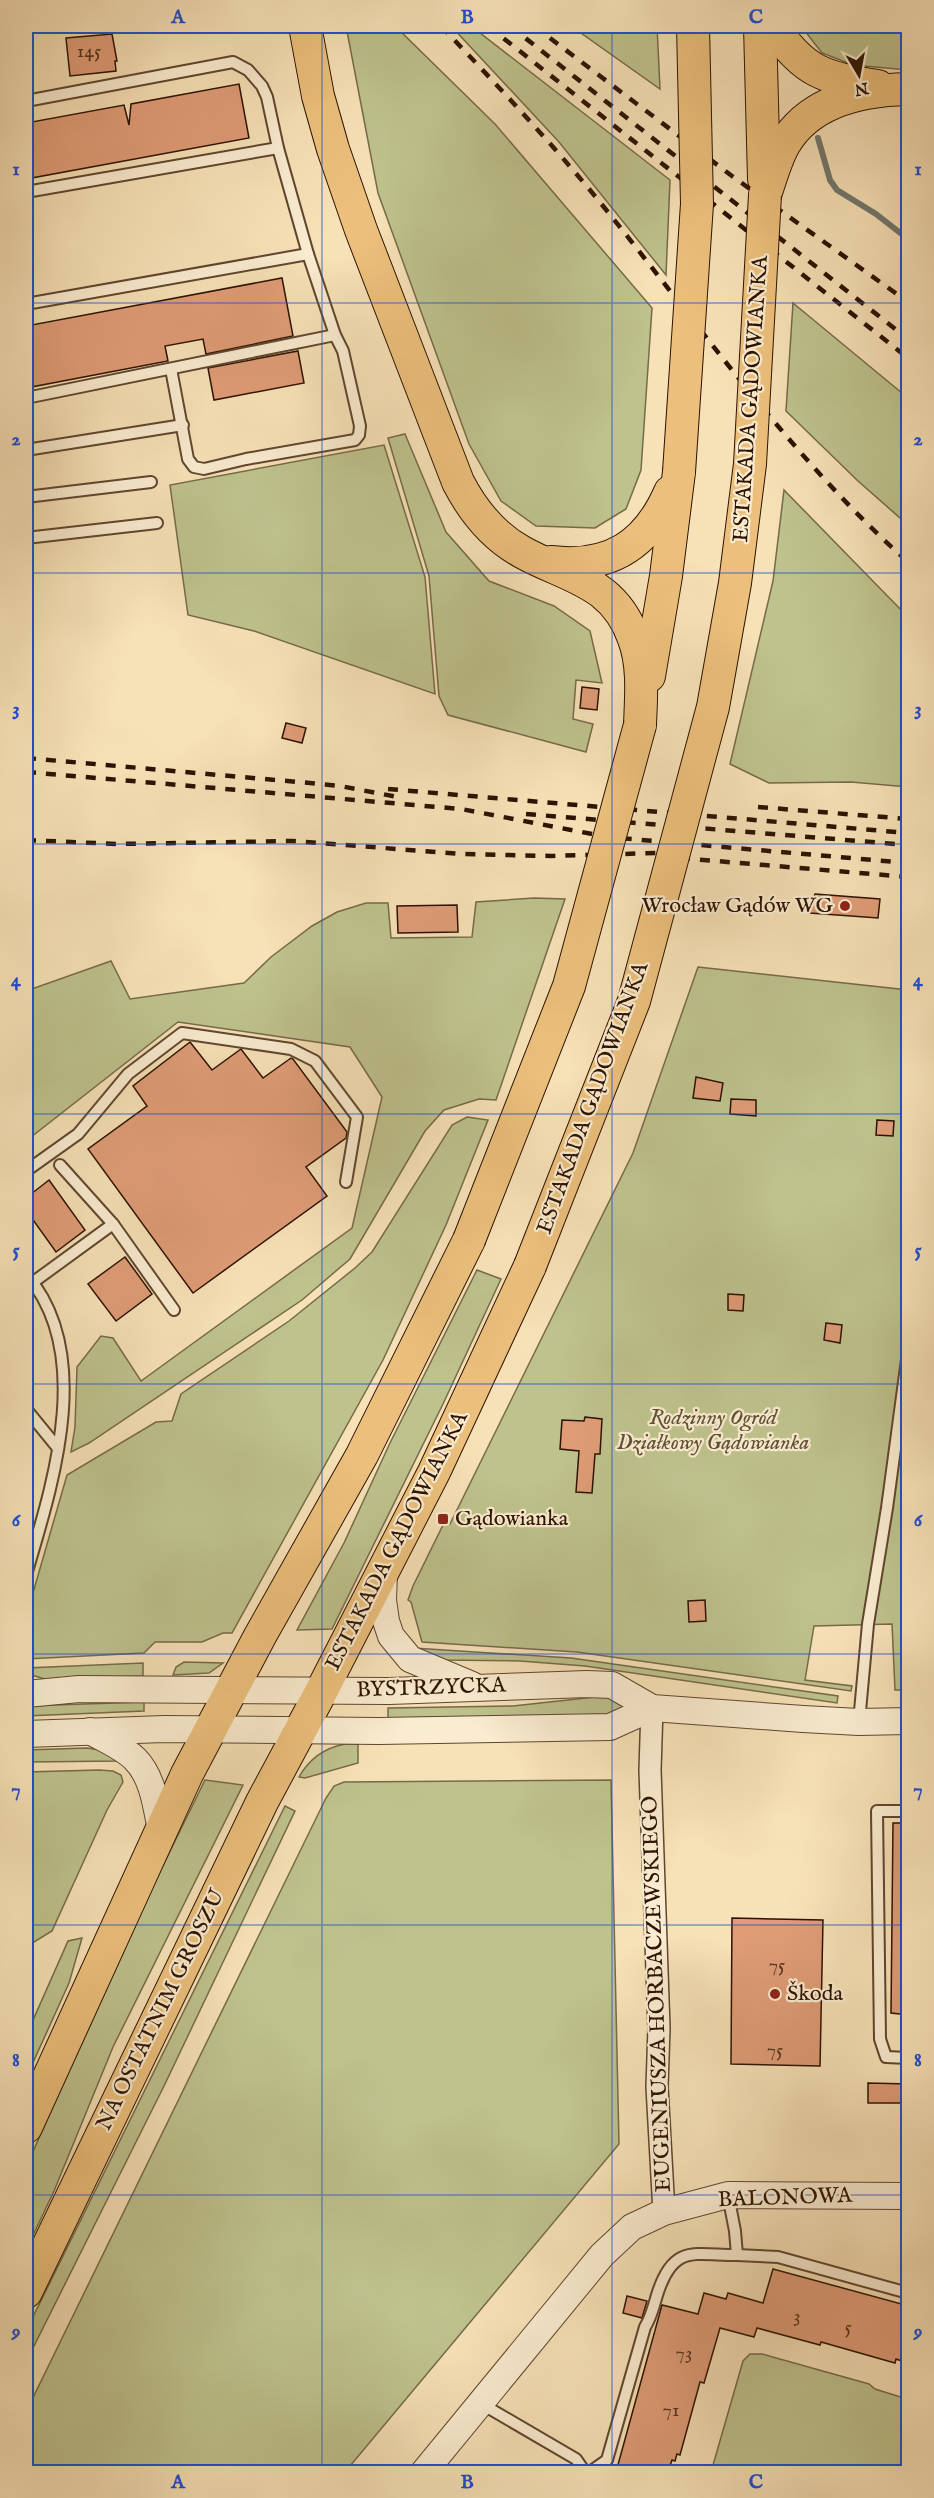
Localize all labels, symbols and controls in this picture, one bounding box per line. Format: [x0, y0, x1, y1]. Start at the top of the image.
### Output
text: A [170, 5, 186, 30]
text: B [460, 5, 474, 30]
text: C [749, 5, 763, 30]
house number: 145 [77, 39, 101, 64]
north arrow [829, 45, 889, 105]
text: N [853, 77, 871, 99]
text: 1 [12, 157, 20, 182]
text: 1 [914, 157, 922, 182]
street label: ESTAKADA GĄDOWIANKA [727, 253, 775, 543]
text: 2 [11, 427, 21, 452]
text: 2 [913, 427, 923, 452]
text: 3 [12, 697, 20, 722]
text: 3 [914, 697, 922, 722]
place label: Wrocław Gądów WG [641, 892, 834, 920]
marker: Wrocław Gądów WG [838, 899, 852, 913]
street label: ESTAKADA GĄDOWIANKA [531, 957, 656, 1238]
text: 4 [11, 968, 22, 993]
text: 4 [913, 968, 924, 993]
text: 5 [12, 1238, 20, 1263]
text: 5 [914, 1238, 922, 1263]
park label: Rodzinny Ogród Działkowy Gądowianka [617, 1404, 809, 1457]
street label: ESTAKADA GĄDOWIANKA [319, 1406, 475, 1675]
place label: Gądowianka [455, 1505, 569, 1533]
text: 6 [12, 1508, 22, 1533]
text: 6 [914, 1508, 924, 1533]
marker: Gądowianka [436, 1512, 450, 1526]
street label: BYSTRZYCKA [356, 1671, 507, 1705]
text: 7 [11, 1778, 21, 1803]
text: 7 [913, 1778, 923, 1803]
street label: EUGENIUSZA HORBACZEWSKIEGO [636, 1795, 678, 2193]
street label: NA OSTATNIM GROSZU [90, 1884, 232, 2135]
house number: 75 [769, 1953, 785, 1978]
place label: Škoda [787, 1980, 843, 2008]
marker: Škoda [768, 1987, 782, 2001]
house number: 75 [767, 2038, 783, 2063]
text: 8 [12, 2048, 20, 2073]
text: 8 [914, 2048, 922, 2073]
street label: BALONOWA [717, 2182, 854, 2214]
house number: 3 [793, 2304, 801, 2329]
house number: 5 [844, 2315, 852, 2340]
text: 9 [11, 2319, 21, 2344]
text: 9 [913, 2319, 923, 2344]
house number: 73 [676, 2341, 692, 2366]
house number: 71 [663, 2398, 679, 2423]
text: A [170, 2470, 186, 2495]
text: B [460, 2470, 474, 2495]
text: C [749, 2470, 763, 2495]

